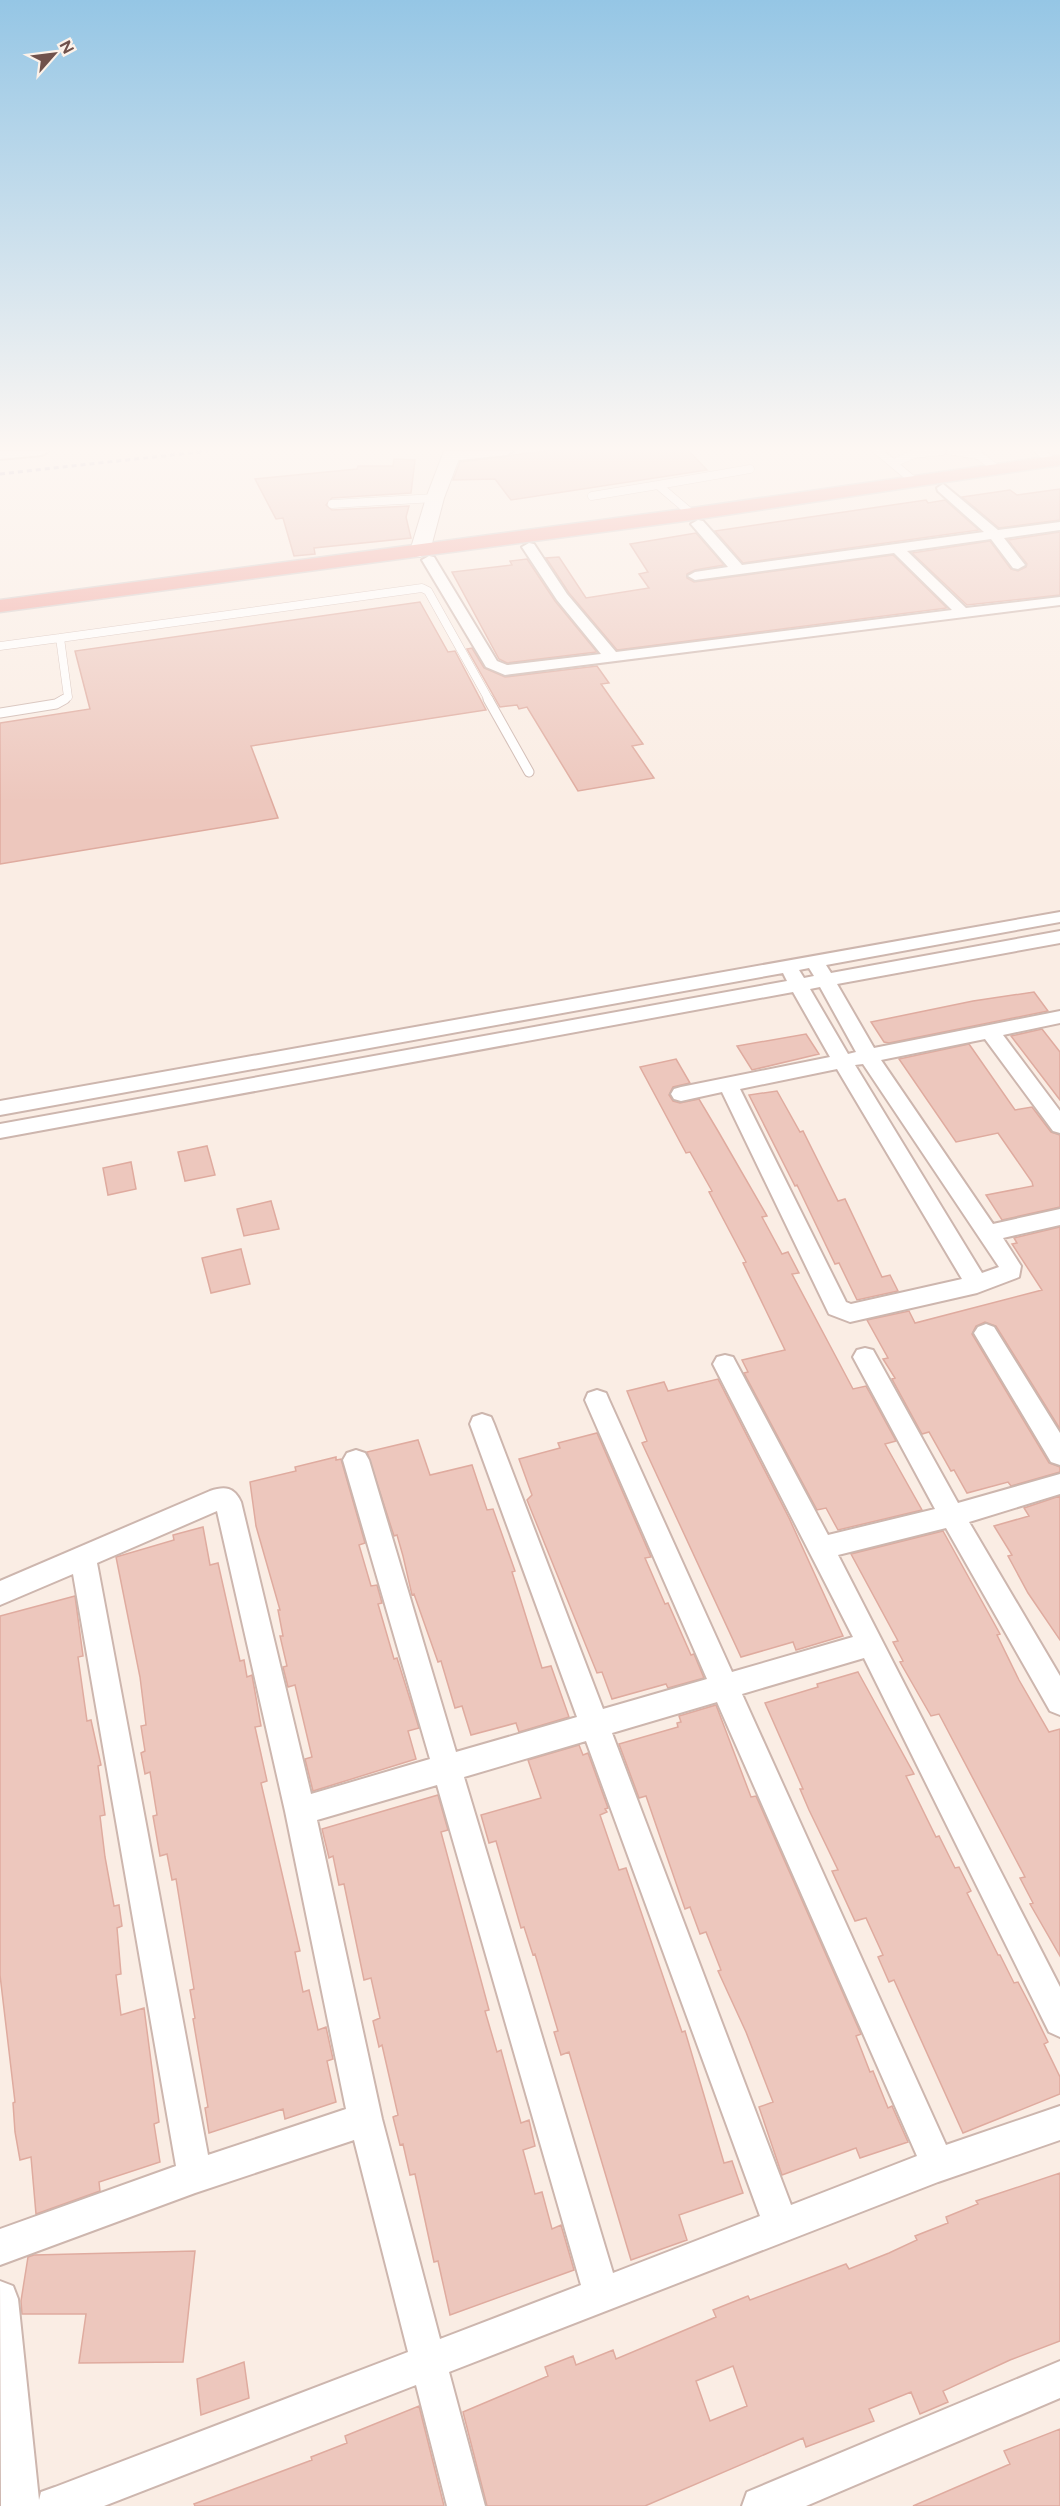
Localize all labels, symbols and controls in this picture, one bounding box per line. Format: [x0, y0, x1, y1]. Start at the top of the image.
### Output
north arrow [24, 24, 84, 84]
text: N [56, 37, 78, 57]

